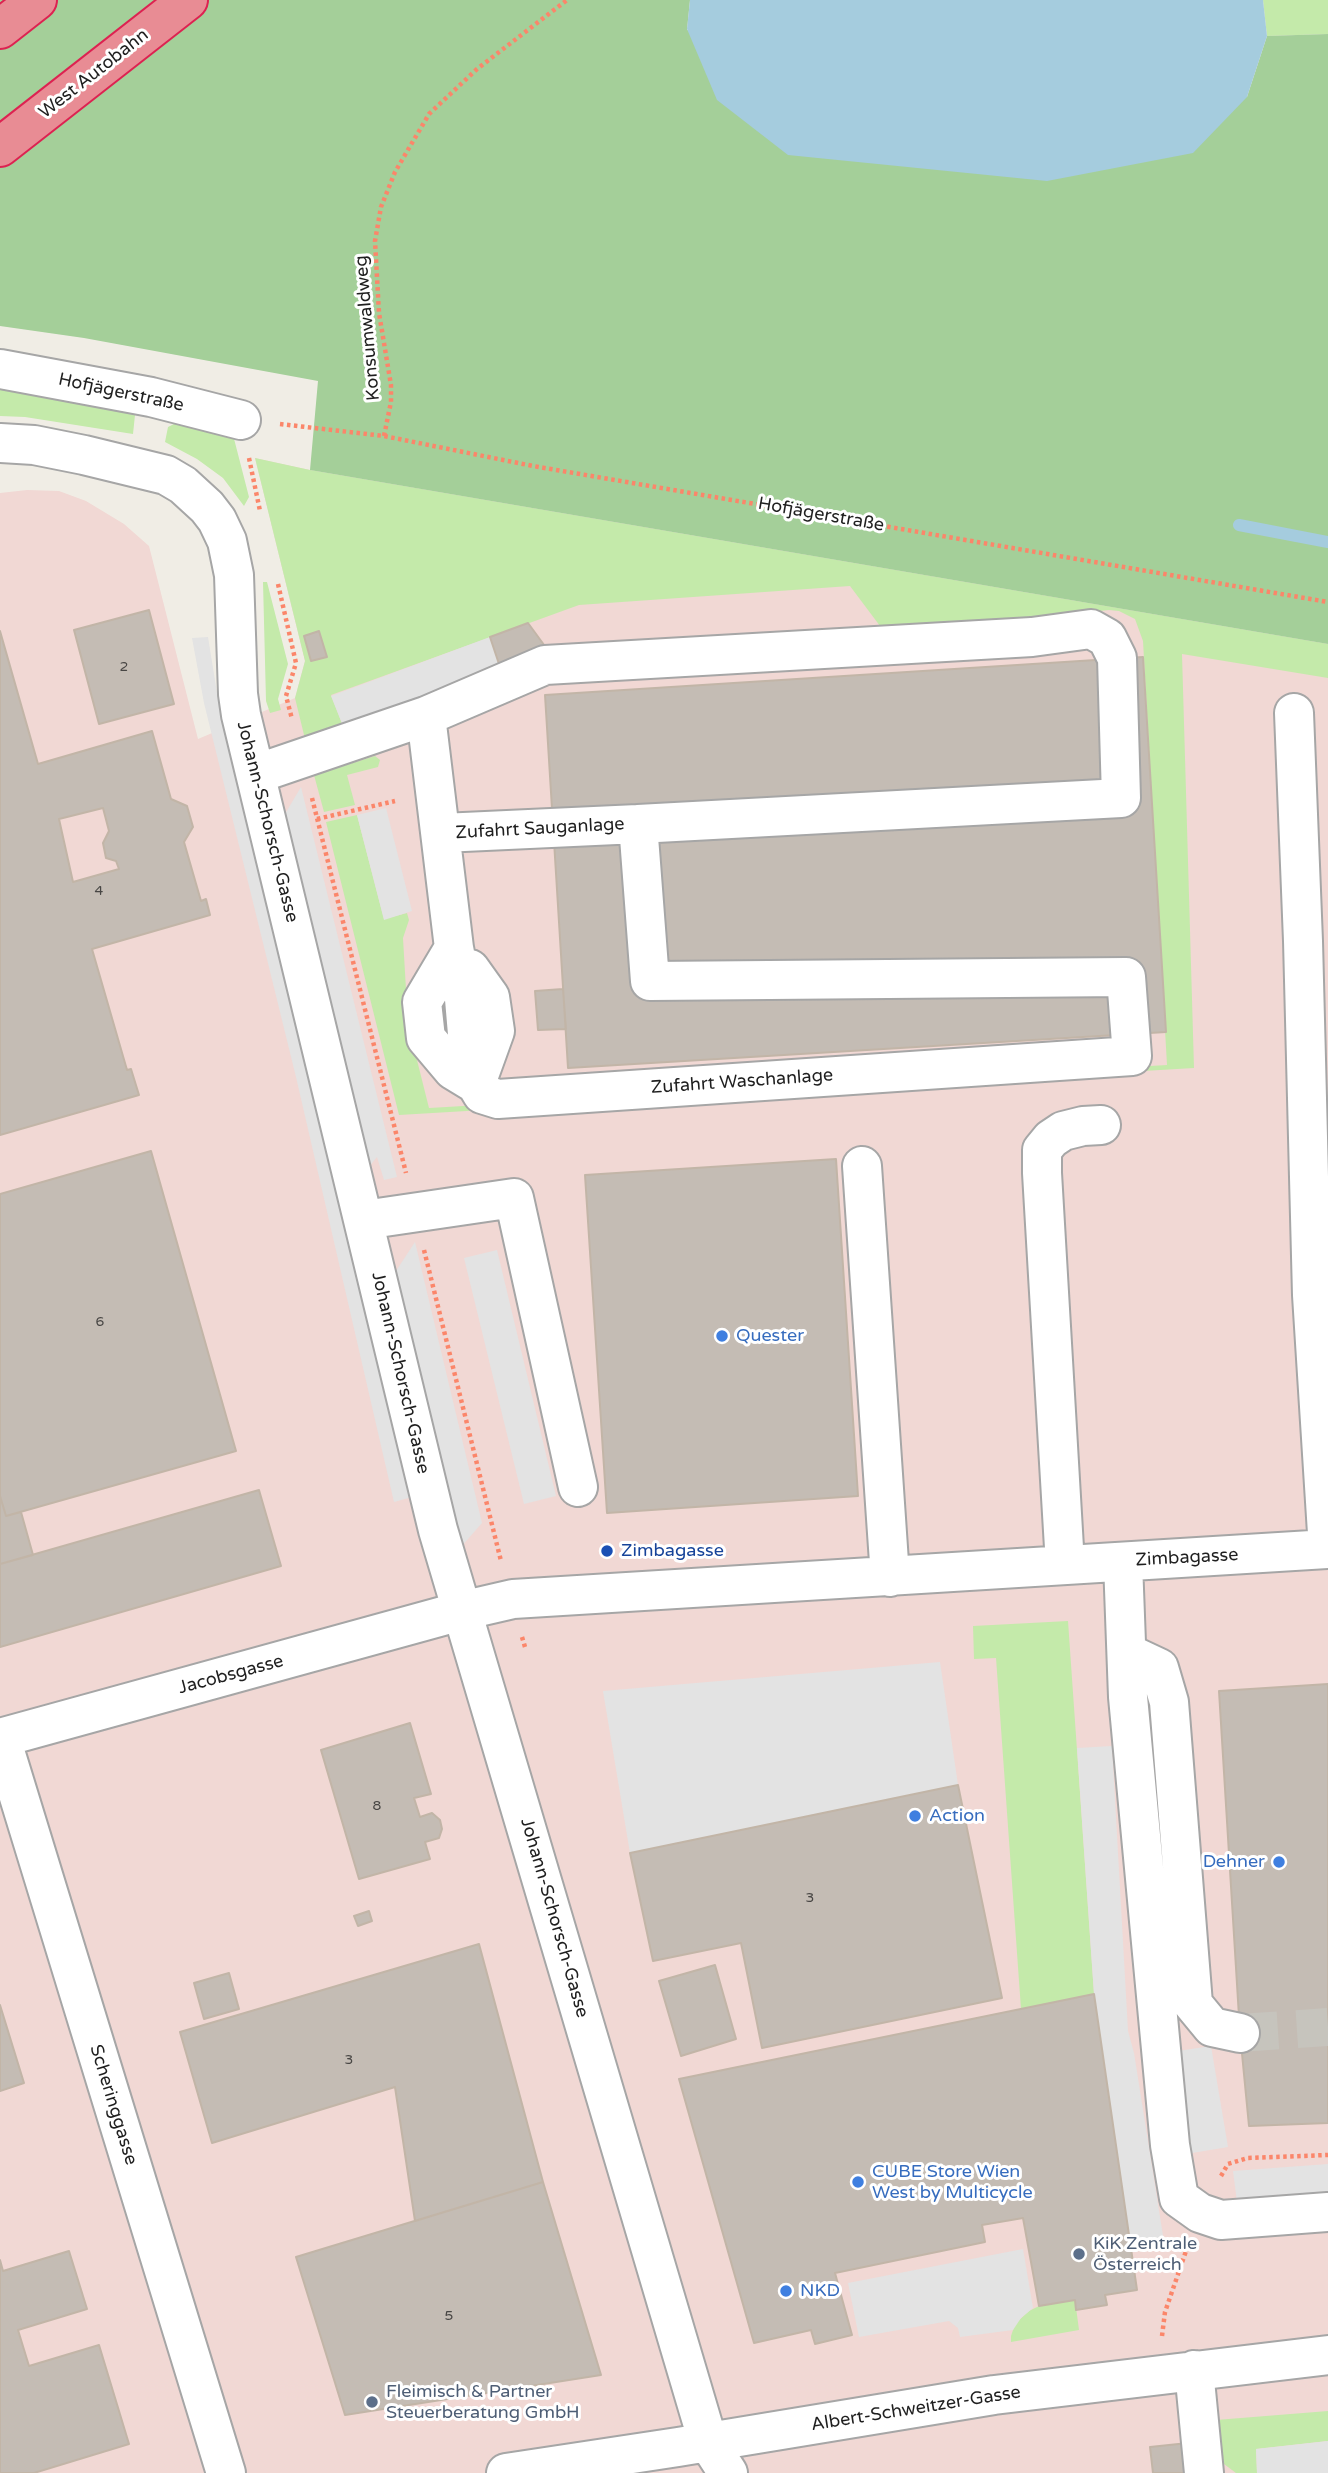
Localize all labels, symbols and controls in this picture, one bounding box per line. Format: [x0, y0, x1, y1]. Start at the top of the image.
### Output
street label: West Autobahn [35, 25, 153, 123]
street label: Konsumwaldweg [351, 254, 385, 402]
street label: Hofjägerstraße [56, 369, 186, 417]
street label: Hofjägerstraße [756, 493, 886, 537]
house number: 2 [120, 659, 128, 675]
street label: Johann-Schorsch-Gasse [232, 719, 302, 925]
street label: Zufahrt Sauganlage [455, 814, 625, 844]
house number: 4 [95, 883, 103, 899]
street label: Zufahrt Waschanlage [650, 1065, 834, 1099]
street label: Johann-Schorsch-Gasse [366, 1270, 434, 1476]
house number: 6 [96, 1314, 104, 1330]
place label: Quester [736, 1325, 804, 1347]
marker: Quester [714, 1328, 730, 1344]
place label: Zimbagasse [621, 1540, 724, 1562]
marker: Zimbagasse [599, 1543, 615, 1559]
street label: Zimbagasse [1135, 1545, 1239, 1571]
street label: Jacobsgasse [176, 1651, 286, 1699]
house number: 8 [373, 1798, 381, 1814]
place label: Action [929, 1805, 985, 1827]
marker: Action [907, 1808, 923, 1824]
street label: Johann-Schorsch-Gasse [515, 1816, 593, 2020]
place label: Dehner [1203, 1851, 1265, 1873]
marker: Dehner [1271, 1854, 1287, 1870]
house number: 3 [806, 1890, 814, 1906]
street label: Scheringgasse [84, 2042, 142, 2168]
house number: 3 [345, 2052, 353, 2068]
place label: CUBE Store Wien West by Multicycle [872, 2161, 1033, 2204]
marker: CUBE Store Wien West by Multicycle [850, 2174, 866, 2190]
place label: KiK Zentrale Österreich [1093, 2233, 1197, 2276]
marker: KiK Zentrale Österreich [1071, 2246, 1087, 2262]
place label: NKD [800, 2280, 840, 2302]
marker: NKD [778, 2283, 794, 2299]
house number: 5 [445, 2308, 453, 2324]
place label: Fleimisch & Partner Steuerberatung GmbH [386, 2381, 580, 2424]
street label: Albert-Schweitzer-Gasse [810, 2382, 1022, 2436]
marker: Fleimisch & Partner Steuerberatung GmbH [364, 2394, 380, 2410]

